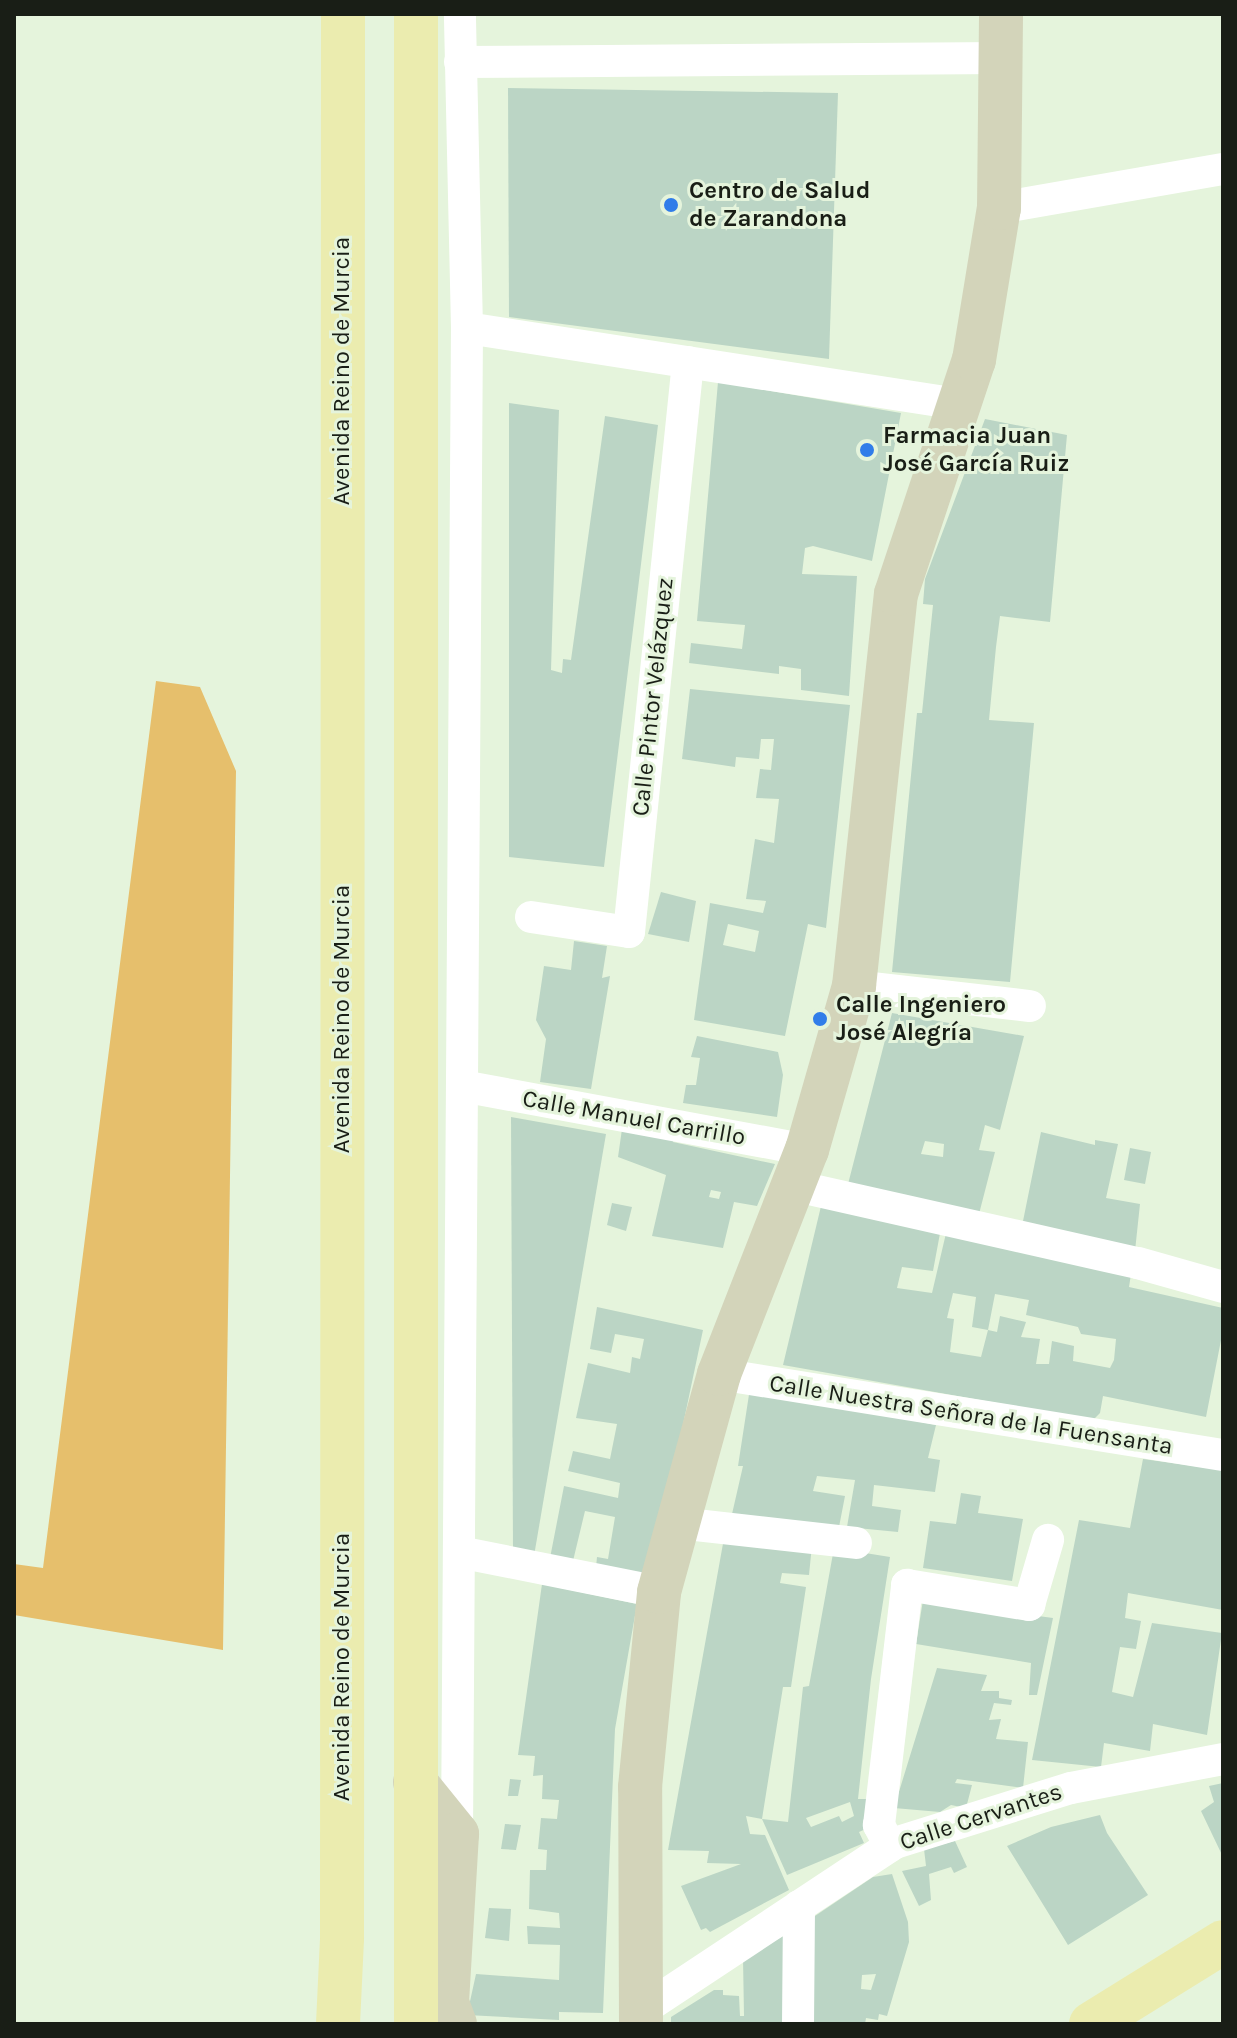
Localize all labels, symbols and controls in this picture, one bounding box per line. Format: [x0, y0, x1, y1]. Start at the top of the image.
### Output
place label: Centro de Salud de Zarandona [689, 177, 870, 233]
marker: Centro de Salud de Zarandona [660, 194, 682, 216]
street label: Avenida Reino de Murcia [328, 237, 356, 505]
place label: Farmacia Juan José García Ruiz [883, 422, 1069, 478]
marker: Farmacia Juan José García Ruiz [858, 441, 876, 459]
street label: Calle Pintor Velázquez [626, 576, 680, 818]
street label: Avenida Reino de Murcia [328, 885, 356, 1153]
place label: Calle Ingeniero José Alegría [836, 991, 1006, 1047]
marker: Calle Ingeniero José Alegría [811, 1010, 829, 1028]
street label: Calle Manuel Carrillo [520, 1084, 748, 1152]
street label: Calle Nuestra Señora de la Fuensanta [767, 1369, 1175, 1461]
street label: Avenida Reino de Murcia [328, 1533, 356, 1801]
street label: Calle Cervantes [896, 1777, 1066, 1857]

